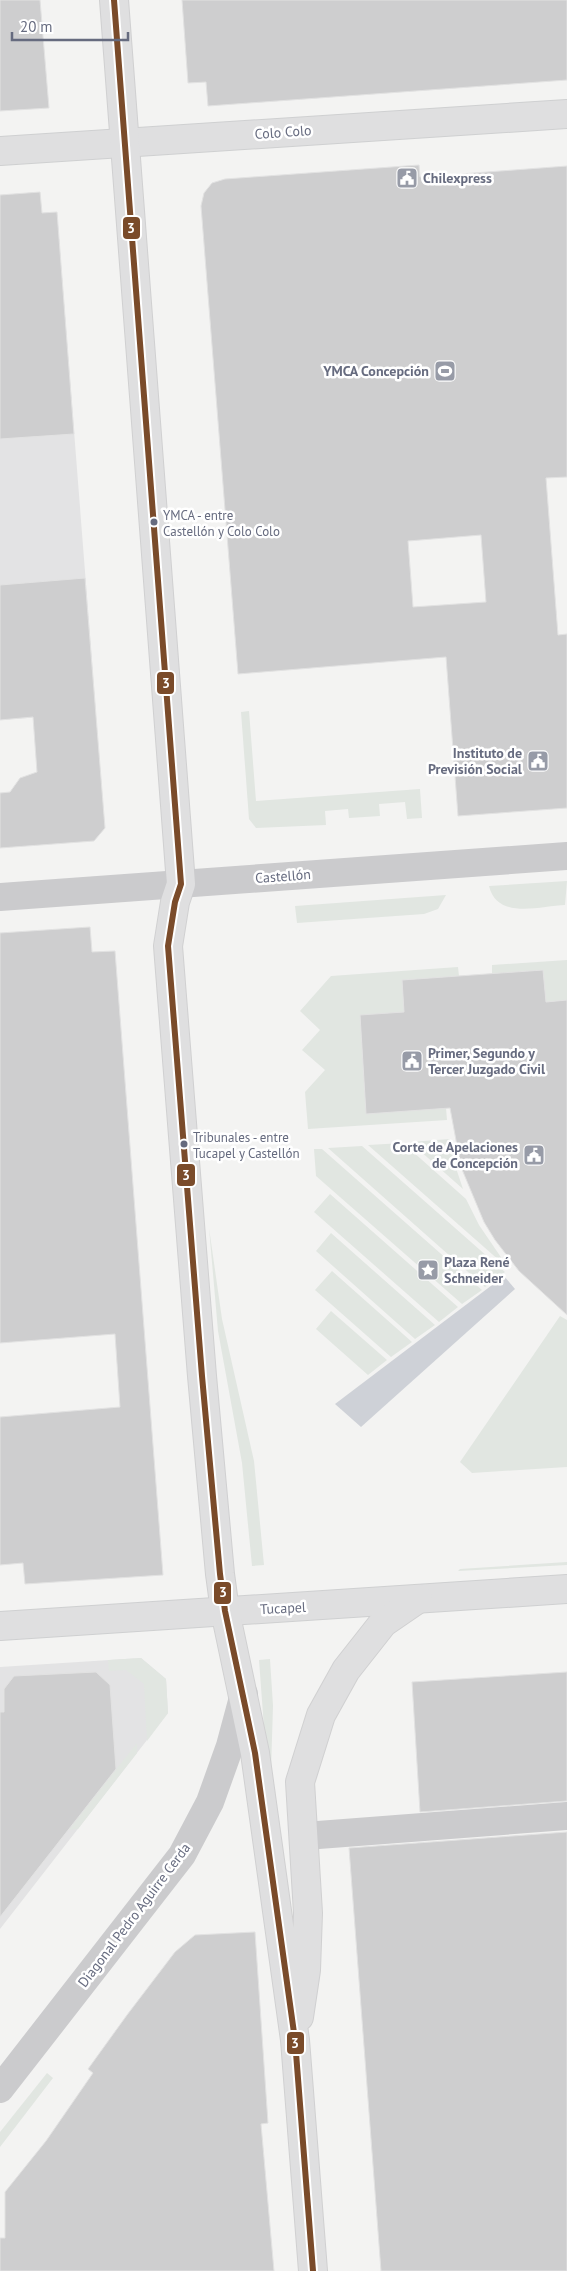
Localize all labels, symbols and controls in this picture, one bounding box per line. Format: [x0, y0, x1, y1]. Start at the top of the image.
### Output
scale bar [12, 10, 129, 42]
text: 20 m [20, 17, 53, 36]
street label: Colo Colo [254, 121, 312, 143]
public building icon: Chilexpress [395, 166, 419, 190]
place label: Chilexpress [423, 169, 492, 187]
line badge: 3 [122, 216, 141, 240]
text: 3 [127, 219, 135, 237]
sports icon: YMCA Concepción [433, 359, 457, 383]
place label: YMCA Concepción [322, 362, 429, 380]
place label: YMCA - entre Castellón y Colo Colo [163, 507, 280, 540]
marker: YMCA - entre Castellón y Colo Colo [149, 517, 159, 527]
line badge: 3 [156, 671, 175, 695]
text: 3 [162, 674, 170, 692]
place label: Instituto de Previsión Social [428, 744, 523, 778]
public building icon: Instituto de Previsión Social [526, 749, 550, 773]
street label: Castellón [255, 865, 311, 887]
place label: Primer, Segundo y Tercer Juzgado Civil [428, 1044, 546, 1078]
public building icon: Primer, Segundo y Tercer Juzgado Civil [400, 1049, 424, 1073]
place label: Tribunales - entre Tucapel y Castellón [193, 1129, 300, 1162]
place label: Corte de Apelaciones de Concepción [393, 1138, 518, 1172]
marker: Tribunales - entre Tucapel y Castellón [179, 1139, 189, 1149]
public building icon: Corte de Apelaciones de Concepción [522, 1143, 546, 1167]
line badge: 3 [176, 1163, 196, 1187]
text: 3 [182, 1166, 190, 1184]
place label: Plaza René Schneider [444, 1253, 510, 1287]
place icon: Plaza René Schneider [416, 1258, 440, 1282]
line badge: 3 [213, 1581, 232, 1605]
text: 3 [219, 1583, 227, 1601]
street label: Tucapel [260, 1598, 306, 1618]
street label: Diagonal Pedro Aguirre Cerda [74, 1839, 194, 1991]
line badge: 3 [286, 2031, 305, 2055]
text: 3 [291, 2034, 299, 2052]

